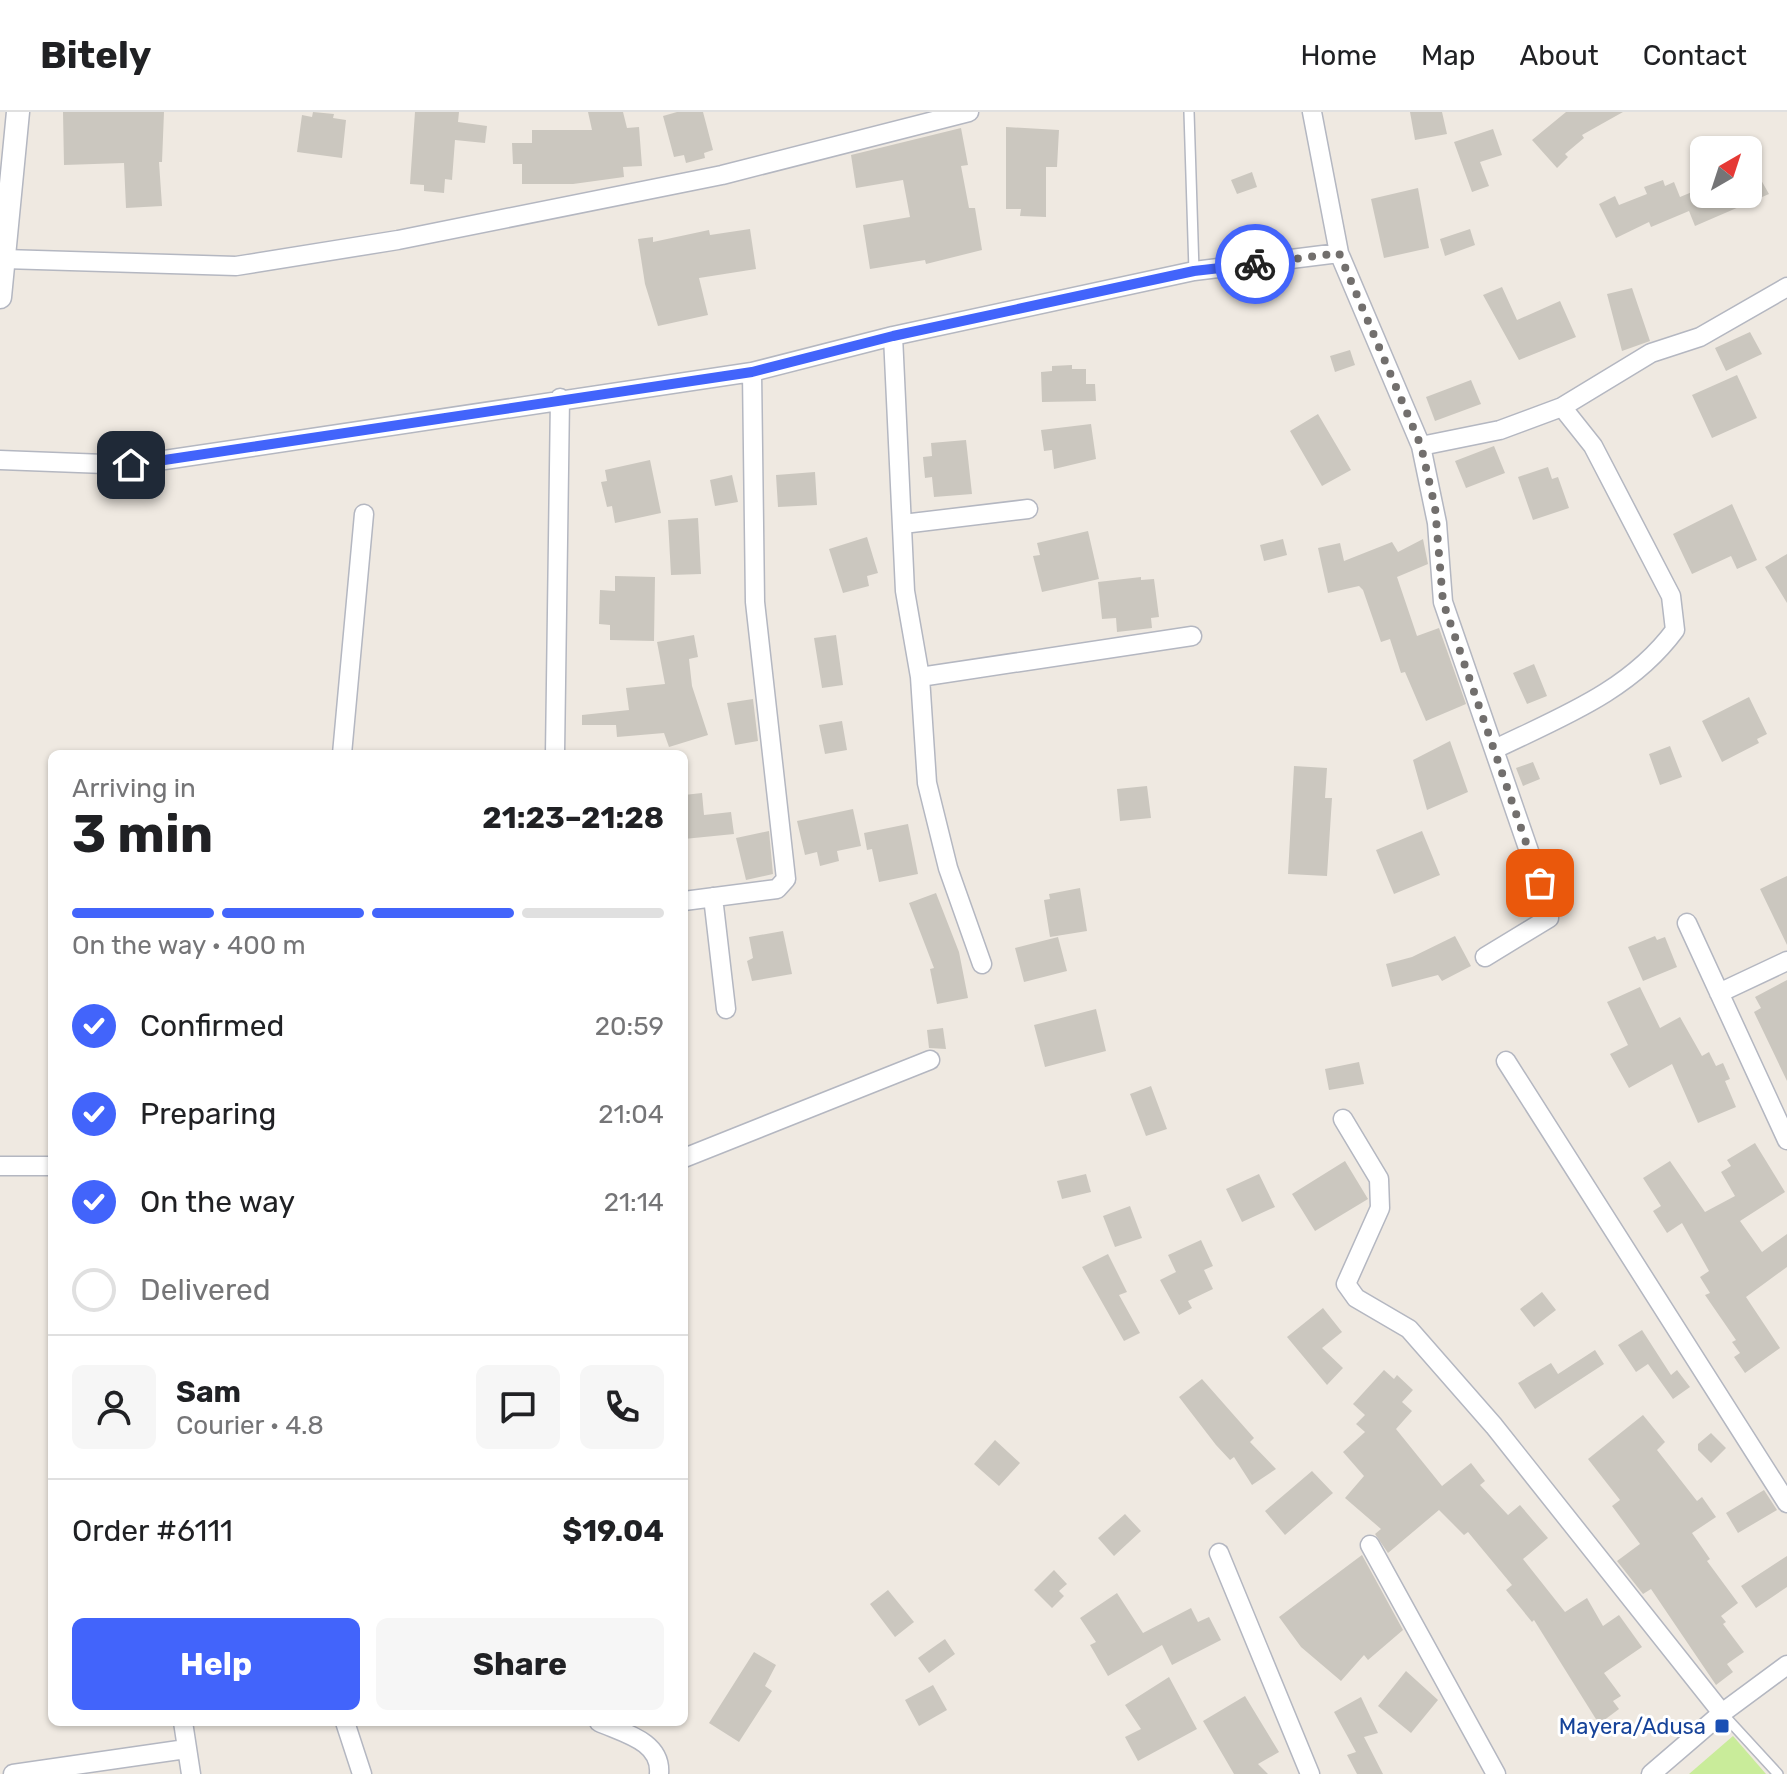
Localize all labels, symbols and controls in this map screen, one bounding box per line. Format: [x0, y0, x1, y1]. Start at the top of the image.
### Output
text: Bitely [40, 32, 152, 78]
text: Home [1300, 39, 1377, 72]
text: Map [1421, 39, 1475, 72]
text: About [1519, 39, 1599, 72]
text: Contact [1643, 39, 1747, 72]
north arrow [1690, 136, 1762, 208]
map controls [1690, 136, 1762, 208]
courier [1215, 224, 1295, 304]
icon: bike [1233, 242, 1277, 286]
pin [97, 431, 165, 499]
icon: home [109, 443, 153, 487]
text: Arriving in [72, 773, 196, 804]
text: 21:23–21:28 [482, 800, 664, 836]
text: 3 min [72, 803, 213, 865]
pin [1506, 849, 1574, 917]
icon: bag [1518, 861, 1562, 905]
text: On the way · 400 m [72, 930, 306, 961]
icon: check [72, 1004, 116, 1048]
text: Confirmed [140, 1008, 284, 1044]
text: 20:59 [595, 1011, 664, 1042]
icon: check [72, 1092, 116, 1136]
text: Preparing [140, 1096, 276, 1132]
text: 21:04 [598, 1099, 664, 1130]
icon: check [72, 1180, 116, 1224]
text: On the way [140, 1184, 295, 1220]
text: 21:14 [604, 1187, 664, 1218]
text: Delivered [140, 1272, 271, 1308]
button: person [72, 1365, 156, 1449]
button: chat [476, 1365, 560, 1449]
button: phone [580, 1365, 664, 1449]
text: Sam [176, 1374, 241, 1410]
text: Courier · 4.8 [176, 1410, 324, 1441]
text: Order #6111 [72, 1513, 233, 1549]
text: $19.04 [562, 1513, 664, 1549]
button: Help [72, 1618, 360, 1710]
button: Share [376, 1618, 664, 1710]
place label: Mayera/Adusa [1559, 1713, 1706, 1740]
marker: Mayera/Adusa [1713, 1717, 1731, 1735]

